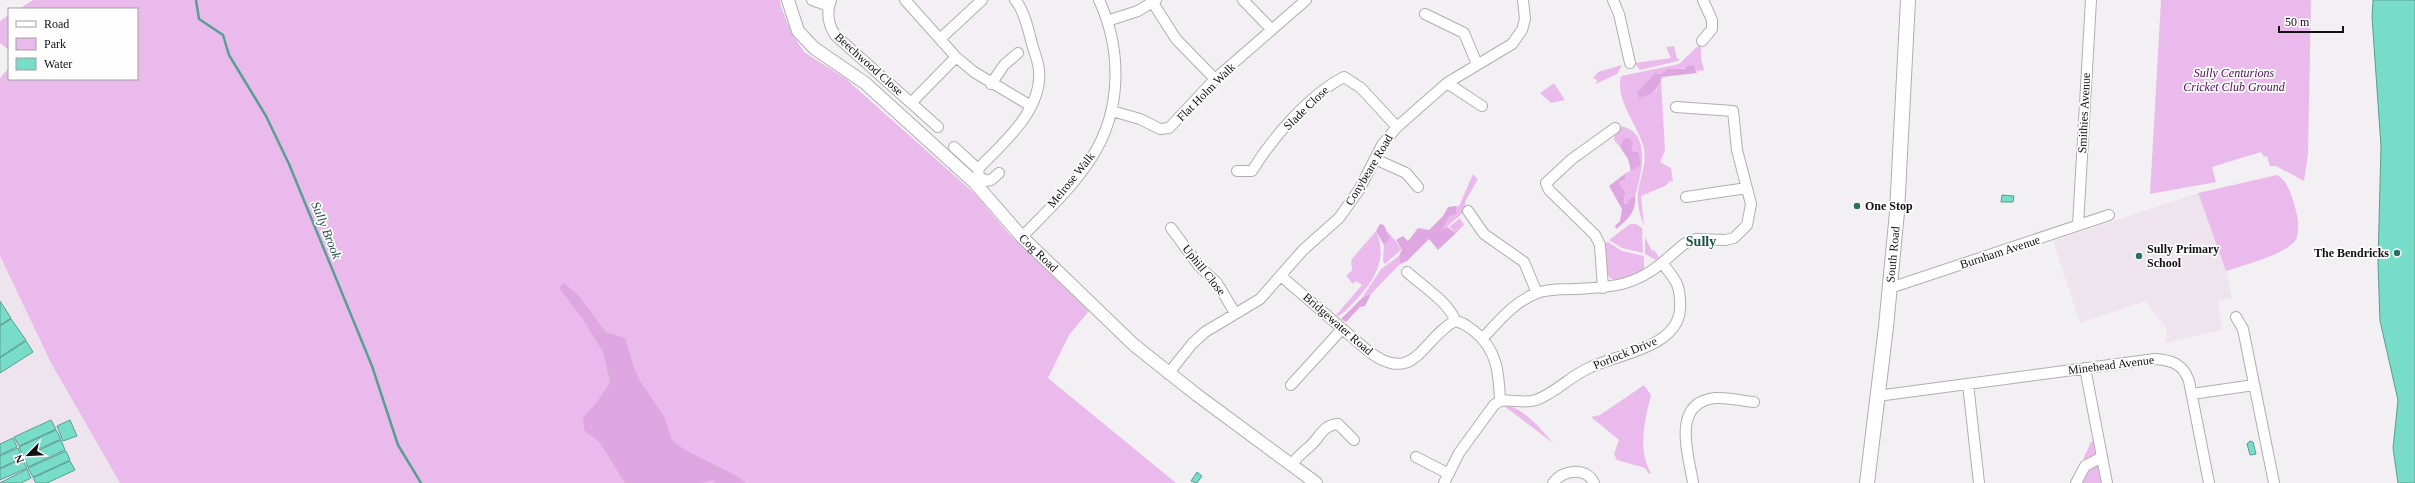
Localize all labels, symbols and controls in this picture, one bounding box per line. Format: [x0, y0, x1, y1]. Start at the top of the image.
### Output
legend [8, 8, 138, 80]
scale bar [2279, 8, 2343, 34]
text: 50 m [2285, 15, 2310, 29]
text: Road [44, 17, 69, 31]
street label: Beechwood Close [832, 30, 906, 98]
text: Park [44, 37, 66, 51]
text: Water [44, 57, 72, 71]
street label: Flat Holm Walk [1174, 60, 1238, 124]
park label: Sully Centurions Cricket Club Ground [2183, 66, 2286, 94]
street label: Smithies Avenue [2075, 72, 2093, 154]
street label: Slade Close [1281, 83, 1331, 133]
street label: Conybeare Road [1342, 132, 1396, 208]
street label: Melrose Walk [1044, 150, 1098, 210]
water label: Sully Brook [308, 199, 345, 261]
place label: One Stop [1865, 199, 1913, 213]
marker: One Stop [1852, 201, 1862, 211]
street label: South Road [1883, 226, 1903, 283]
street label: Cog Road [1016, 231, 1061, 275]
street label: Burnham Avenue [1958, 232, 2042, 272]
district label: Sully [1686, 234, 1716, 249]
street label: Uphill Close [1179, 242, 1229, 298]
place label: Sully Primary School [2147, 242, 2219, 270]
place label: The Bendricks [2314, 246, 2389, 260]
marker: The Bendricks [2392, 248, 2402, 258]
marker: Sully Primary School [2134, 251, 2144, 261]
street label: Bridgewater Road [1300, 290, 1376, 358]
street label: Porlock Drive [1591, 334, 1659, 372]
street label: Minehead Avenue [2067, 353, 2155, 377]
north arrow [8, 435, 48, 475]
text: N [12, 453, 26, 465]

